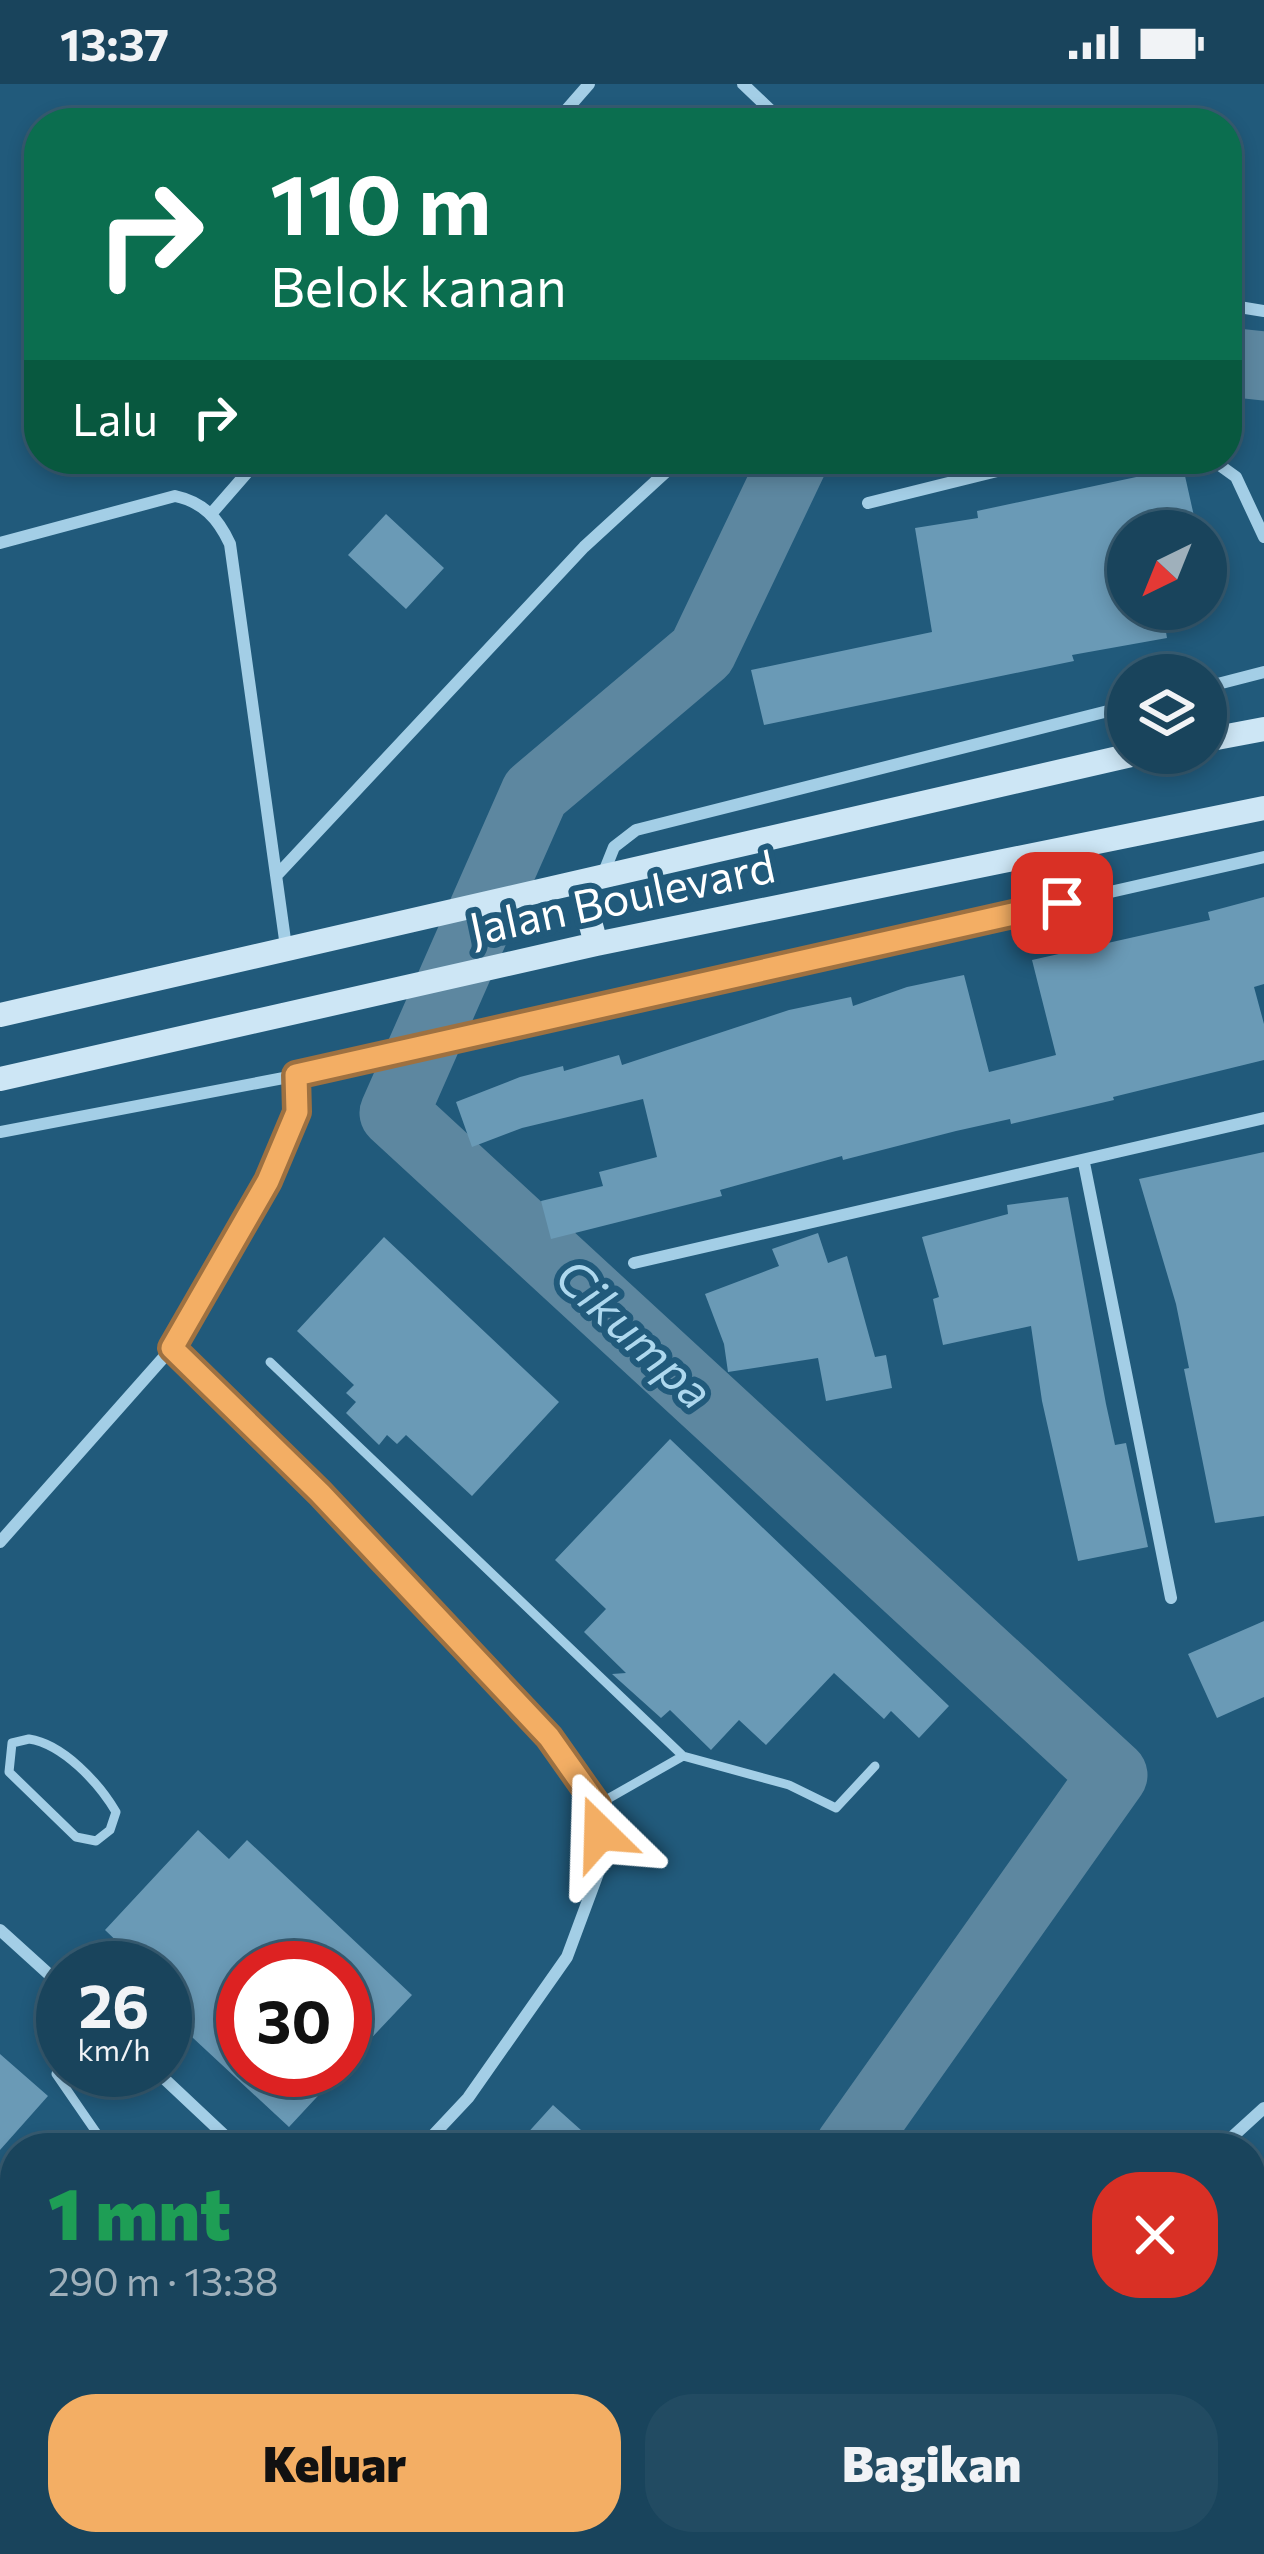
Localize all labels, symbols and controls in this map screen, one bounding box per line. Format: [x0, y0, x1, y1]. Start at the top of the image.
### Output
text: 13:37 [60, 15, 169, 70]
text: 110 m [270, 150, 491, 252]
icon: right [72, 156, 228, 312]
text: Belok kanan [270, 252, 567, 318]
icon: right [182, 384, 248, 450]
text: Lalu [72, 390, 158, 445]
north arrow [1107, 510, 1227, 630]
map controls [1107, 510, 1227, 774]
button: layers [1107, 654, 1227, 774]
street label: Jalan Boulevard [464, 836, 779, 955]
pin [1011, 852, 1113, 954]
icon: arrive [1029, 870, 1095, 936]
water label: Cikumpa [545, 1245, 727, 1420]
position arrow [537, 1770, 663, 1896]
speed limit sign: 30 [216, 1941, 372, 2097]
text: 26 [79, 1967, 149, 2040]
text: km/h [78, 2030, 150, 2067]
text: 1 mnt [48, 2167, 231, 2255]
button: close [1092, 2172, 1218, 2298]
text: 290 m · 13:38 [48, 2256, 278, 2304]
button: Keluar [48, 2394, 621, 2532]
button: Bagikan [645, 2394, 1218, 2532]

